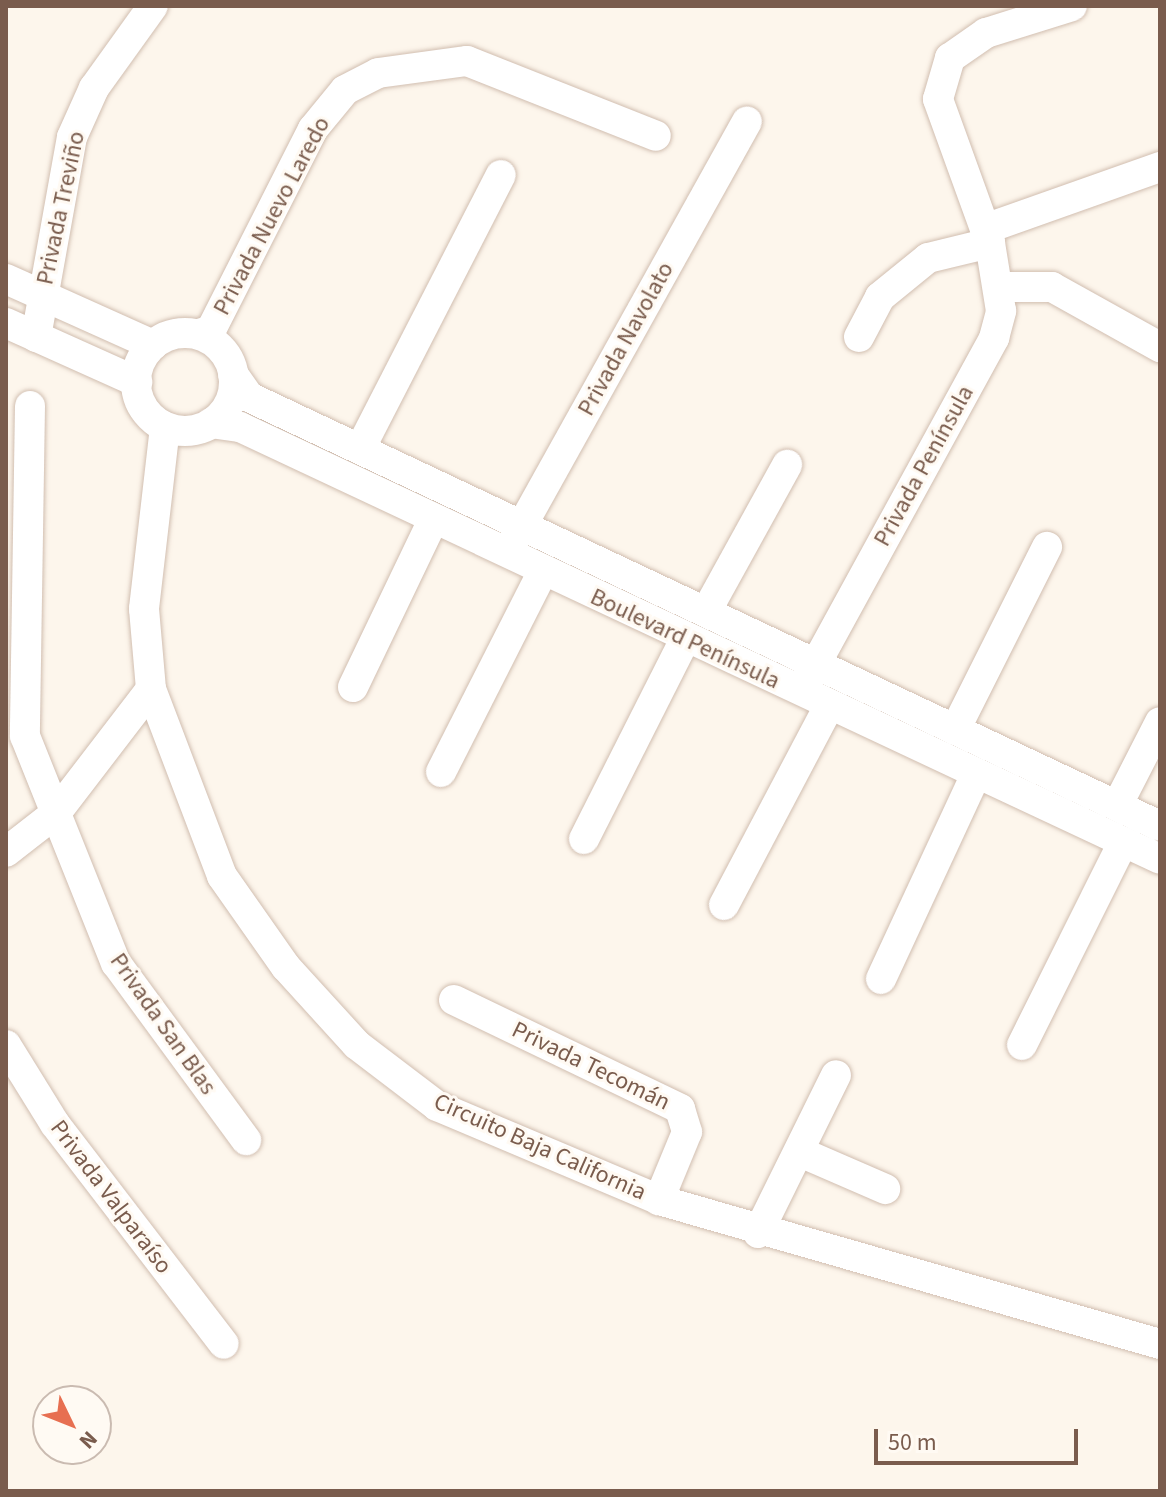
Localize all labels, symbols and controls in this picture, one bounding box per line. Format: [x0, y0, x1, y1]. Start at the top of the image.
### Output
street label: Privada Nuevo Laredo [208, 112, 336, 320]
street label: Privada Treviño [31, 129, 91, 287]
street label: Privada Navolato [572, 257, 680, 421]
street label: Privada Península [868, 381, 980, 551]
street label: Boulevard Península [586, 582, 784, 696]
street label: Privada San Blas [104, 948, 222, 1100]
street label: Privada Tecomán [507, 1015, 675, 1117]
street label: Circuito Baja California [429, 1087, 651, 1207]
street label: Privada Valparaíso [44, 1115, 178, 1279]
north arrow [32, 1385, 112, 1465]
scale bar [878, 1413, 1082, 1463]
text: N [71, 1424, 105, 1456]
text: 50 m [888, 1425, 937, 1460]

